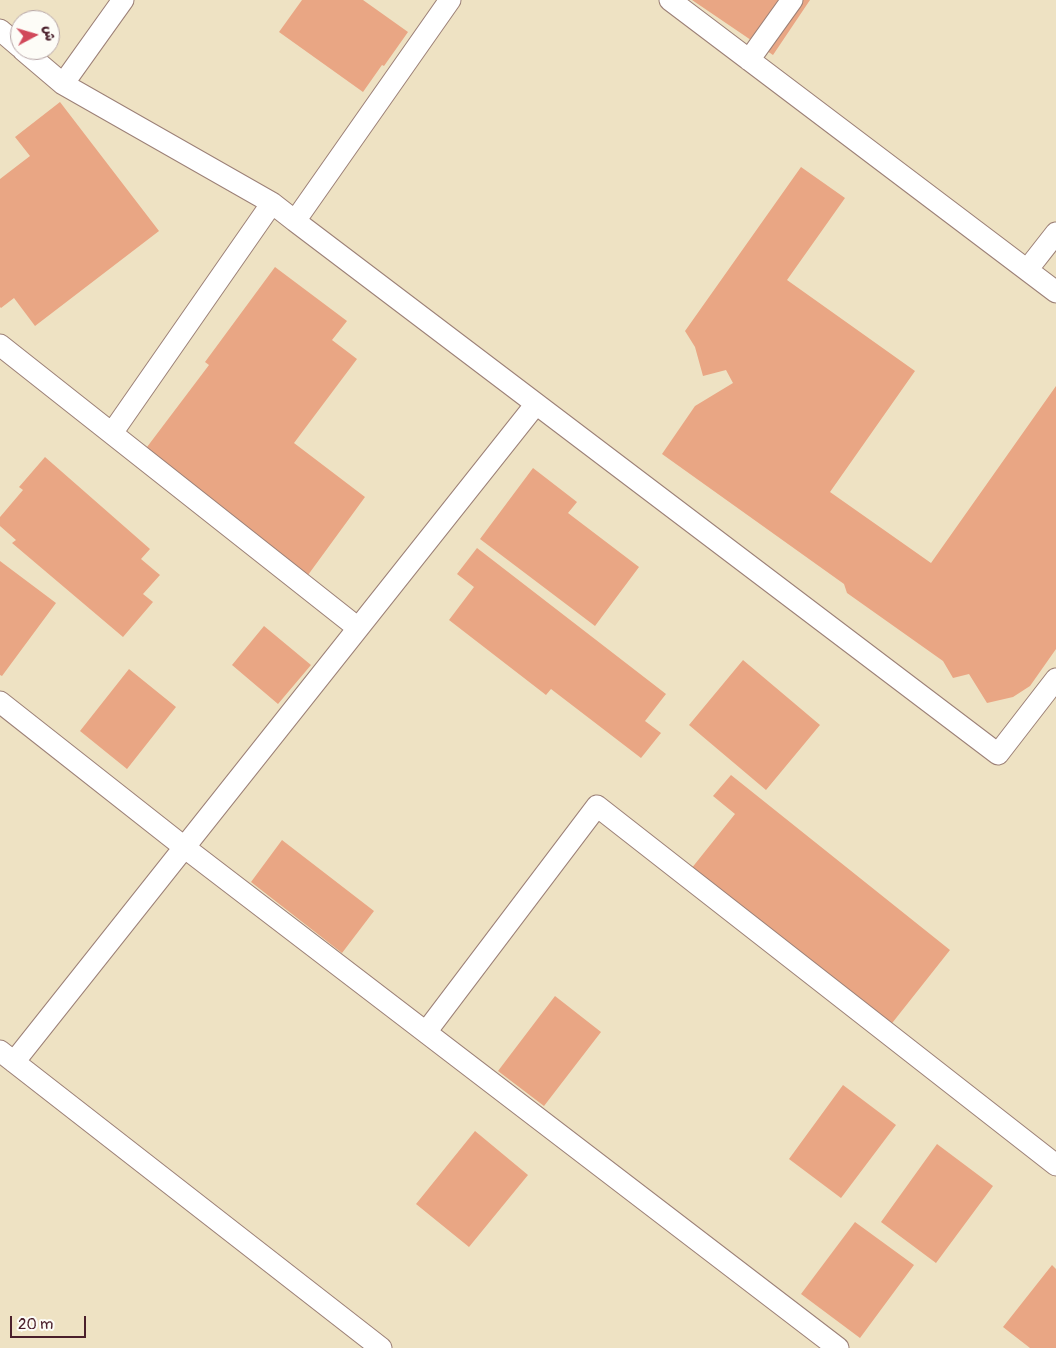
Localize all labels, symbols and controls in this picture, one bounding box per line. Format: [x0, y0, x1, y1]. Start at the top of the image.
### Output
north arrow [10, 10, 60, 60]
text: ش [40, 25, 59, 42]
scale bar [12, 1306, 89, 1338]
text: 20 m [18, 1315, 53, 1334]

